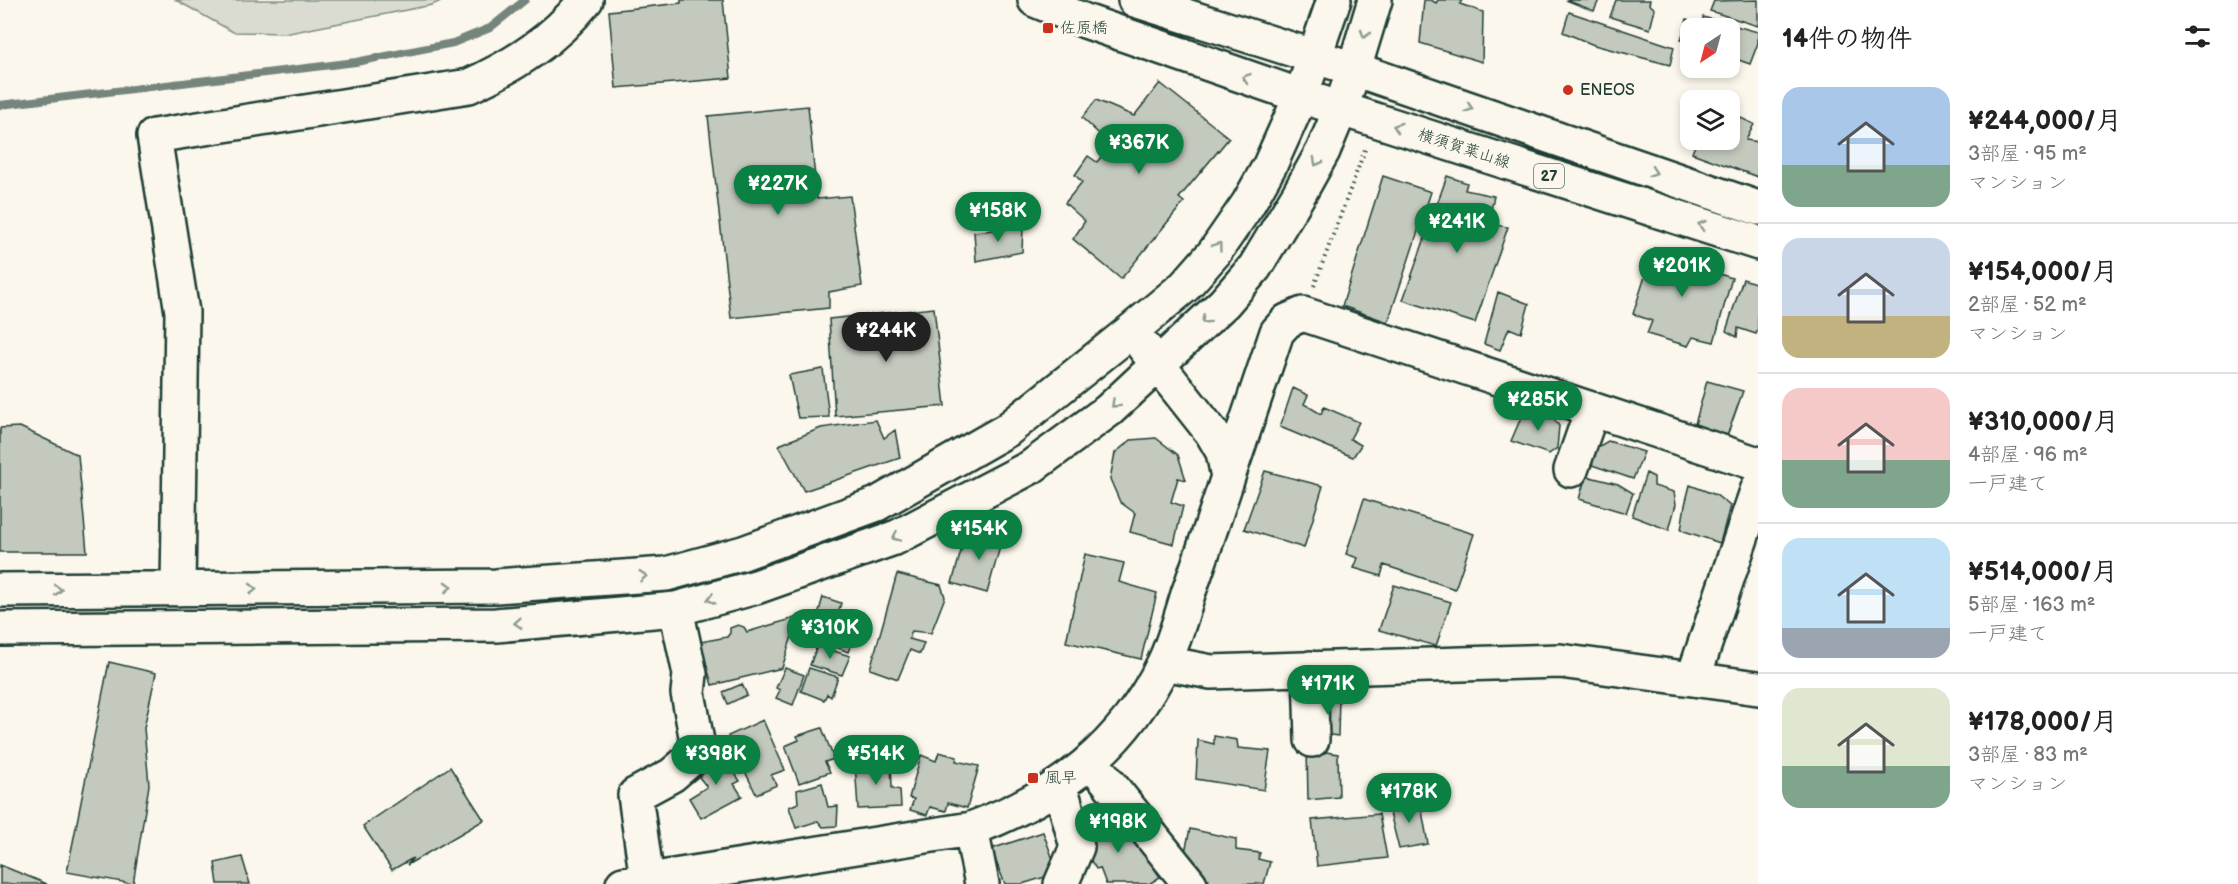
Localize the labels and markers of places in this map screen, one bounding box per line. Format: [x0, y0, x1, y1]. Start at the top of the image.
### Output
place label: 佐原橋 [1060, 19, 1108, 38]
marker: 佐原橋 [1041, 21, 1055, 35]
place label: ENEOS [1580, 81, 1635, 100]
marker: ENEOS [1561, 83, 1575, 97]
pin: ¥367K [1097, 124, 1181, 175]
pin: ¥227K [736, 165, 820, 216]
pin: ¥158K [956, 192, 1040, 243]
pin: ¥241K [1415, 203, 1499, 254]
pin: ¥201K [1640, 247, 1724, 298]
pin: ¥244K [844, 312, 928, 363]
pin: ¥285K [1496, 381, 1580, 432]
pin: ¥154K [937, 510, 1021, 561]
pin: ¥310K [788, 609, 872, 660]
pin: ¥171K [1286, 665, 1370, 716]
pin: ¥398K [674, 735, 758, 786]
pin: ¥514K [834, 735, 918, 786]
place label: 風早 [1045, 769, 1077, 788]
marker: 風早 [1026, 771, 1040, 785]
pin: ¥178K [1367, 773, 1451, 824]
pin: ¥198K [1076, 803, 1160, 854]

